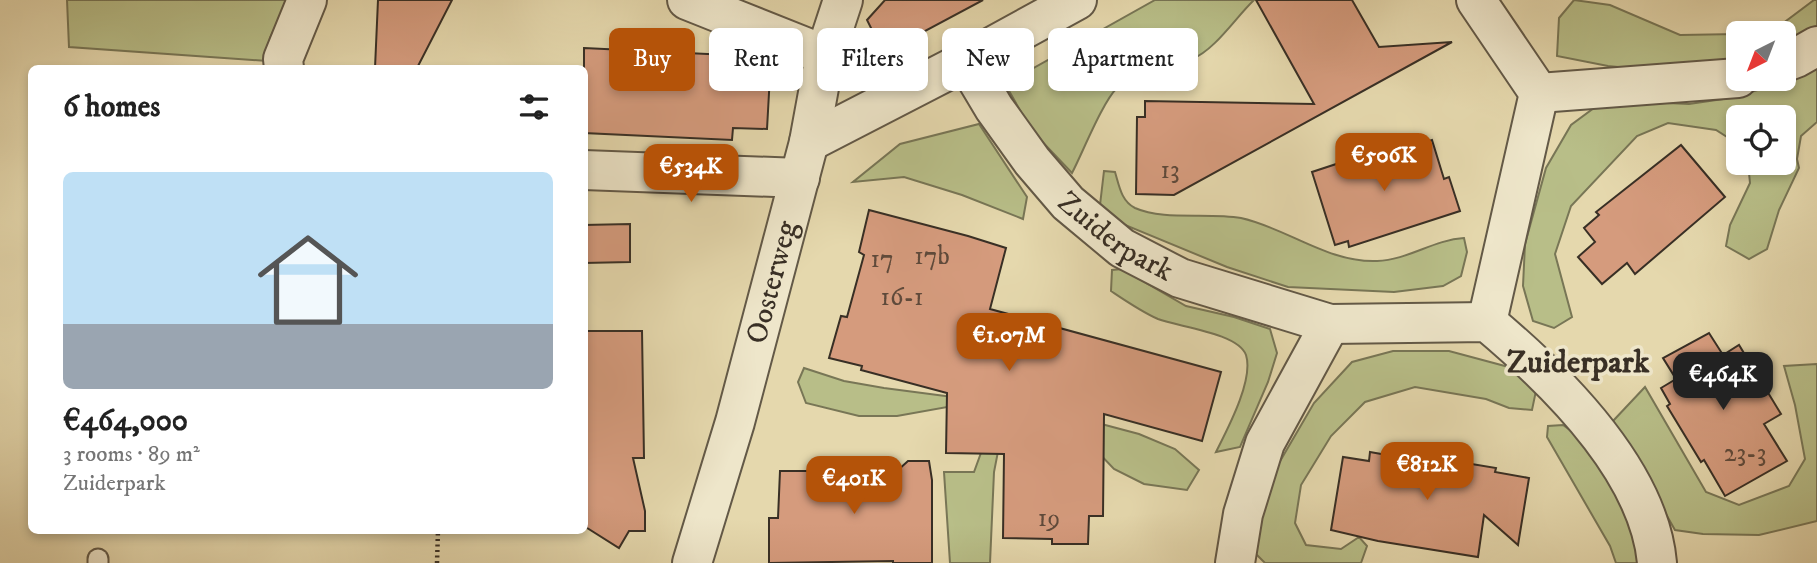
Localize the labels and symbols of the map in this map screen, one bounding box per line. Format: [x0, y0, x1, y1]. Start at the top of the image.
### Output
north arrow [1726, 21, 1796, 91]
pin: €506K [1335, 134, 1433, 193]
pin: €534K [642, 144, 740, 204]
house number: 13 [1160, 154, 1180, 187]
street label: Zuiderpark [1050, 184, 1180, 290]
street label: Oosterweg [738, 216, 806, 348]
house number: 17b [914, 240, 950, 273]
house number: 17 [870, 243, 894, 276]
house number: 16-1 [880, 281, 924, 314]
pin: €1.07M [952, 314, 1066, 373]
district label: Zuiderpark [1507, 343, 1650, 383]
pin: €464K [1674, 352, 1772, 412]
house number: 23-3 [1724, 437, 1766, 470]
pin: €812K [1378, 442, 1476, 502]
pin: €401K [805, 456, 903, 516]
house number: 19 [1038, 502, 1060, 535]

